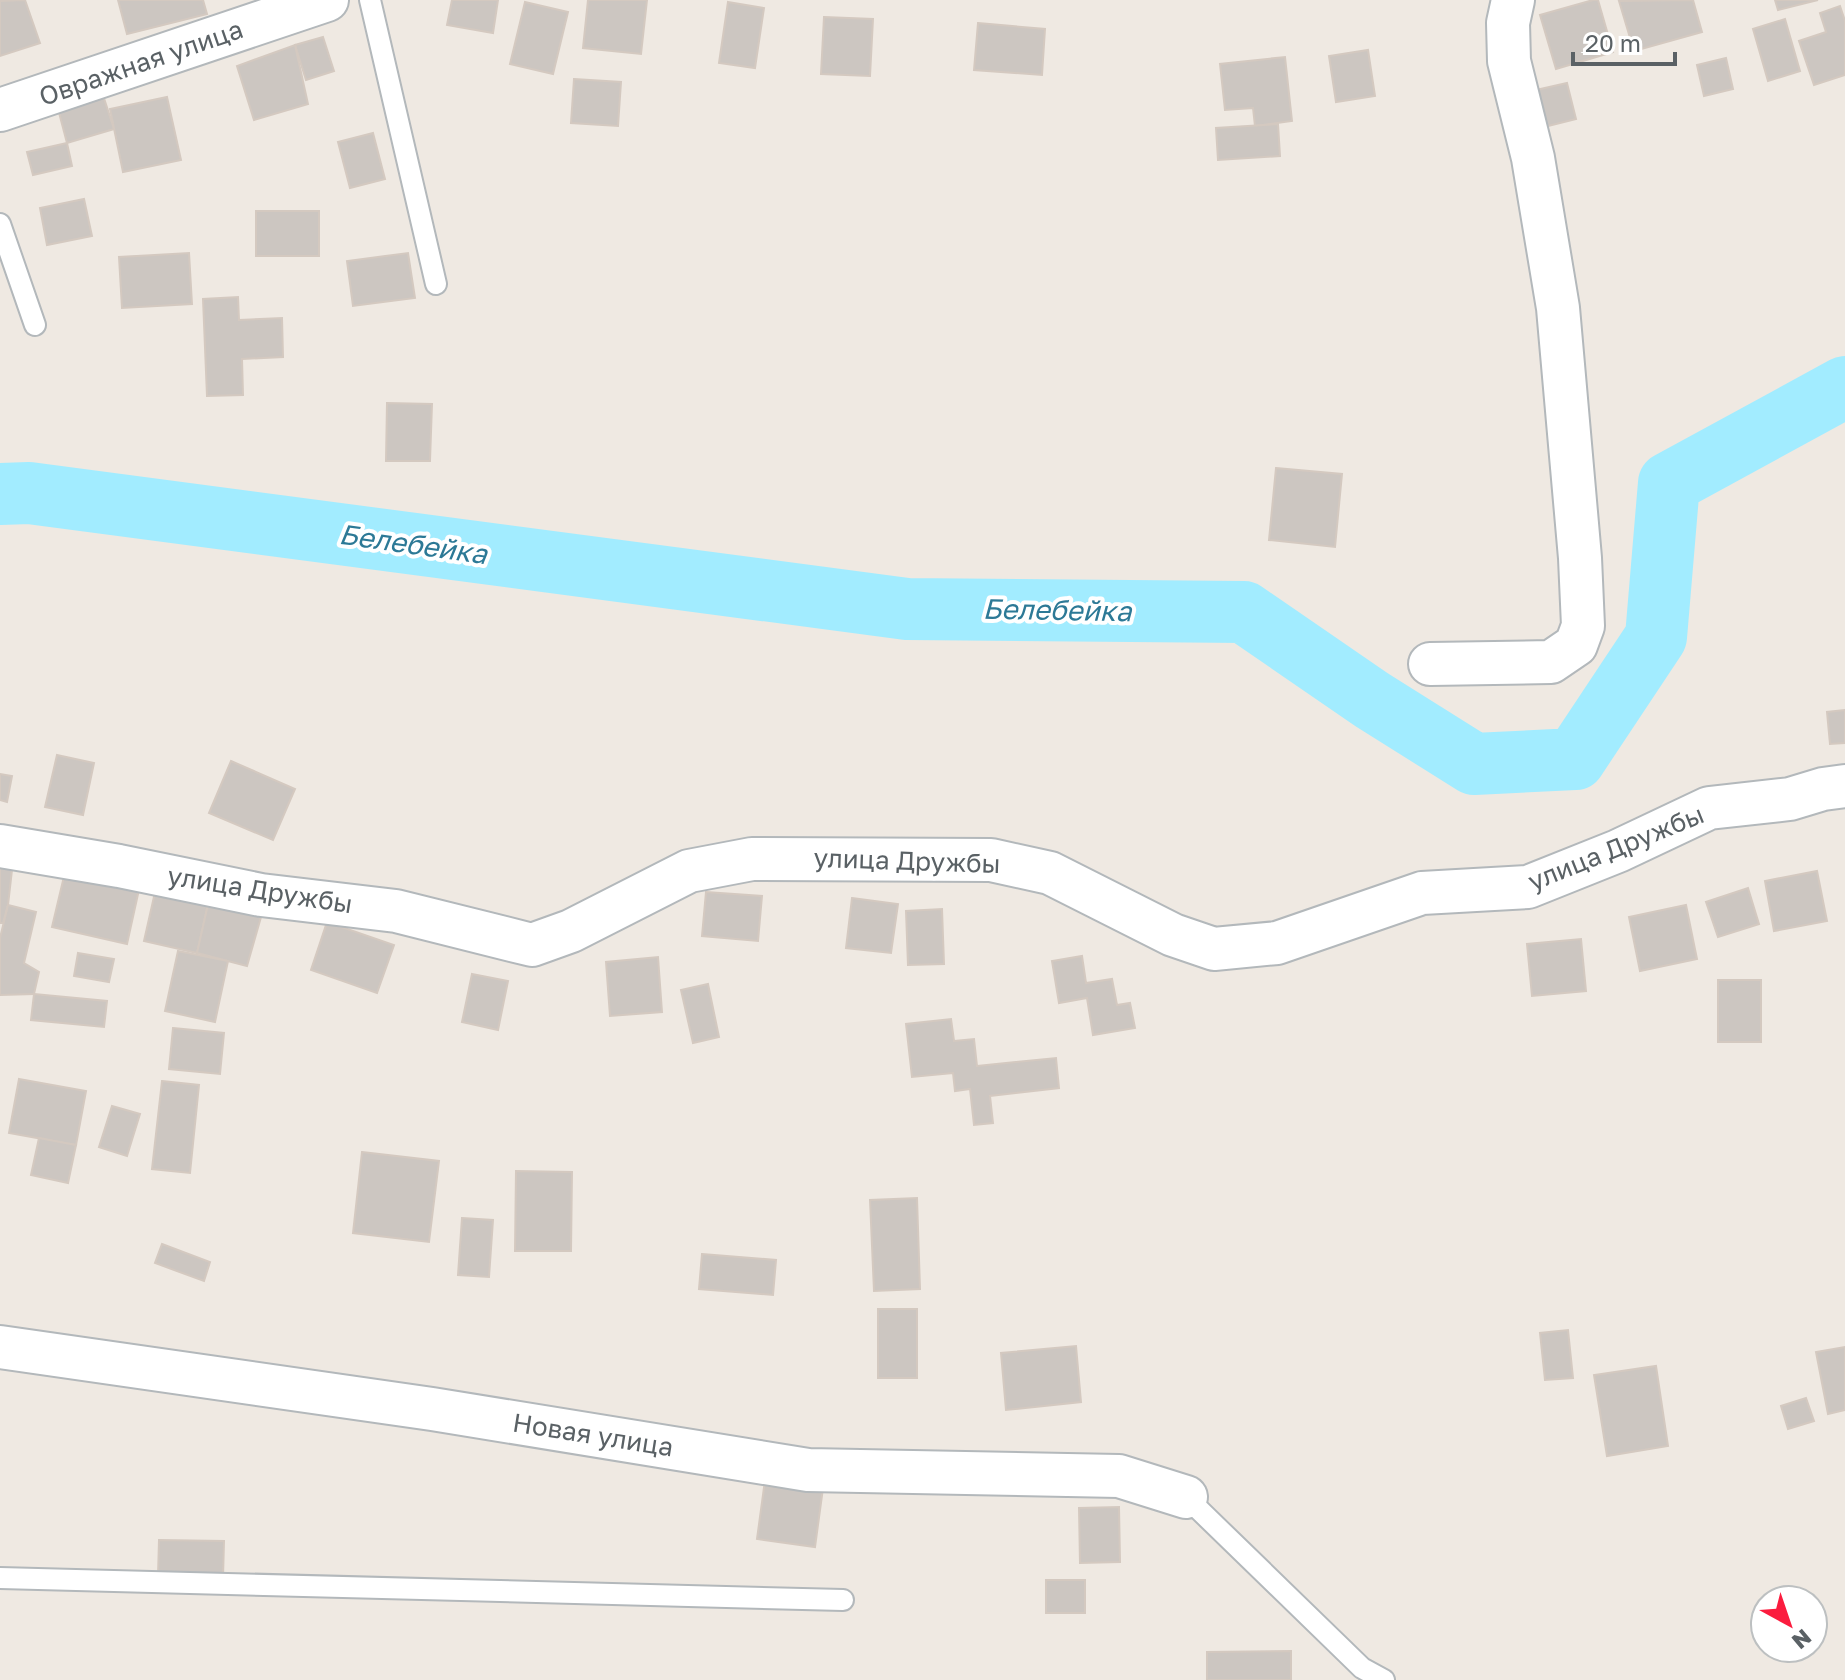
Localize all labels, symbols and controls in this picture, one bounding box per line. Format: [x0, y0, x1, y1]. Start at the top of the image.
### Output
street label: Овражная улица [35, 13, 247, 112]
scale bar [1573, 16, 1675, 66]
text: 20 m [1585, 28, 1641, 57]
water label: Белебейка [337, 517, 490, 570]
water label: Белебейка [982, 592, 1133, 627]
street label: улица Дружбы [1523, 798, 1708, 897]
street label: улица Дружбы [813, 842, 1001, 879]
street label: улица Дружбы [165, 860, 355, 919]
street label: Новая улица [511, 1407, 676, 1463]
north arrow [1749, 1584, 1829, 1664]
text: N [1787, 1624, 1817, 1655]

